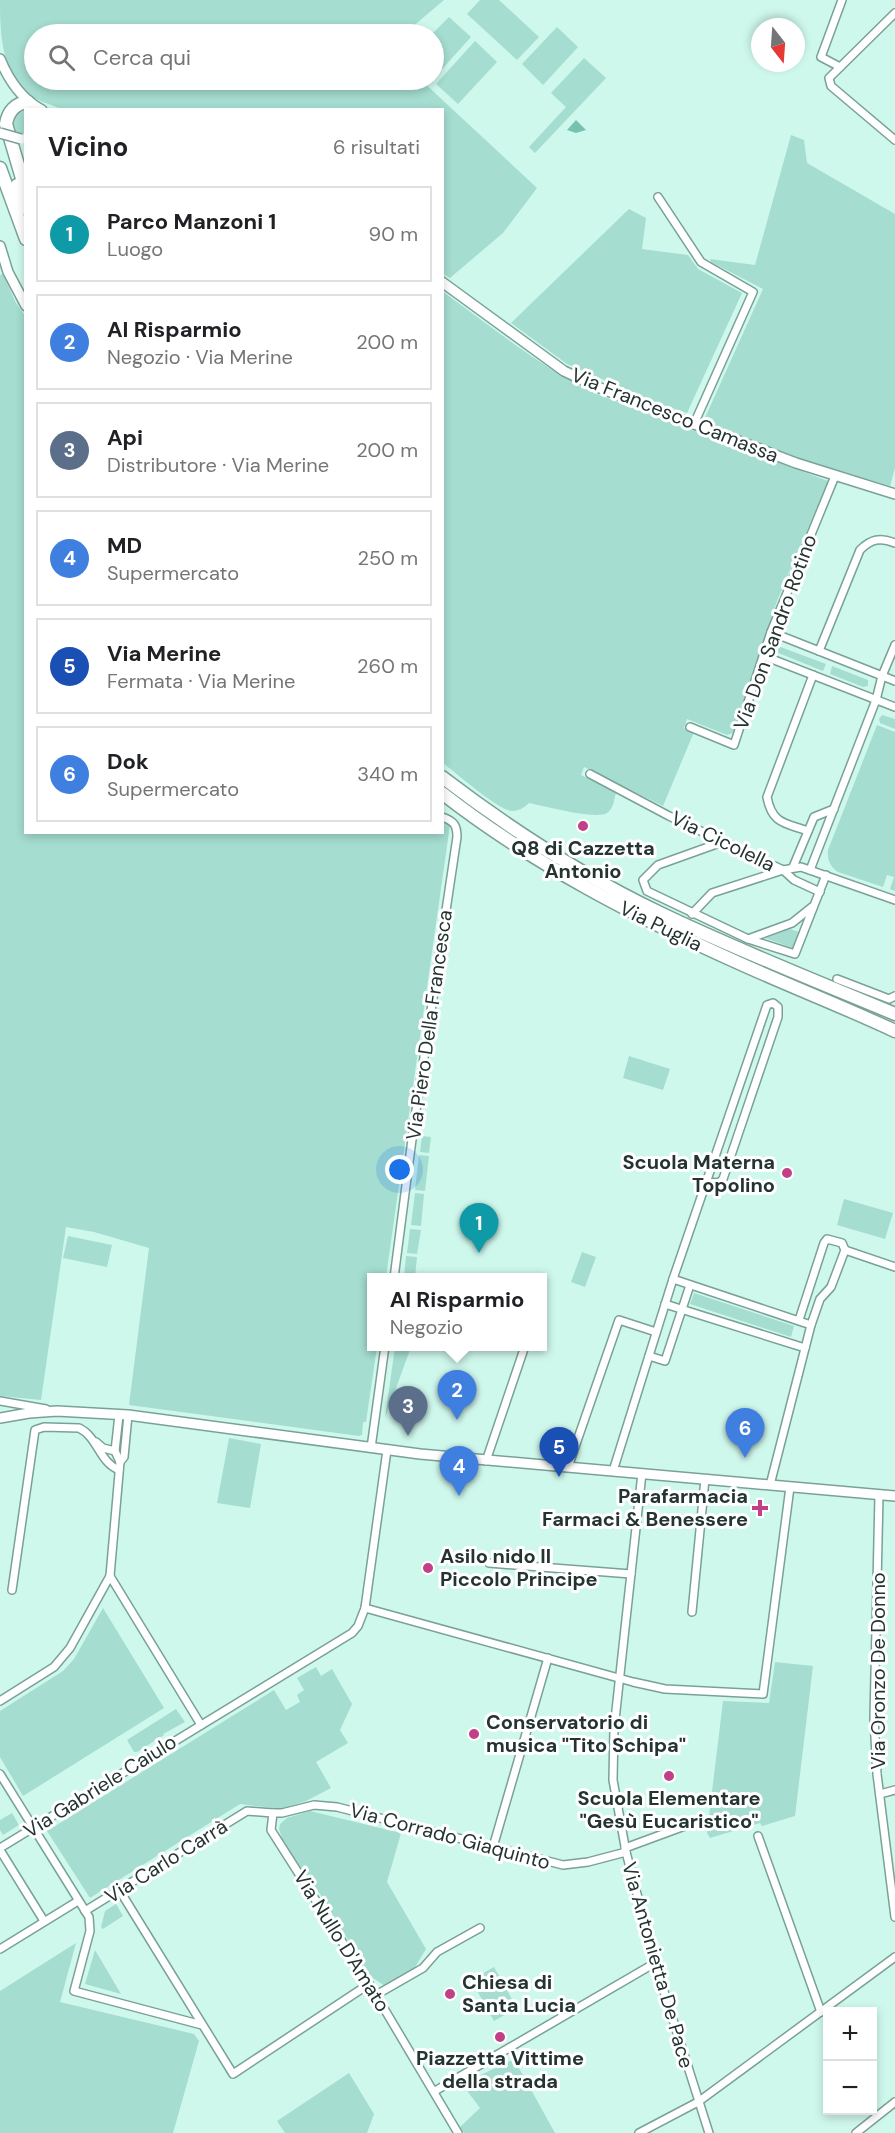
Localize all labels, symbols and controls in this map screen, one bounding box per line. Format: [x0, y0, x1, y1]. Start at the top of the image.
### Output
north arrow [751, 18, 805, 72]
search box [24, 24, 444, 90]
icon: search [45, 41, 78, 74]
text: Cerca qui [93, 43, 191, 72]
text: Vicino [48, 130, 128, 164]
text: 6 risultati [333, 134, 420, 160]
text: Parco Manzoni 1 [107, 207, 276, 236]
text: 1 [66, 221, 73, 247]
text: 90 m [369, 221, 418, 247]
text: Luogo [107, 236, 163, 262]
text: Al Risparmio [107, 315, 242, 344]
text: 2 [64, 329, 75, 355]
text: 200 m [356, 329, 418, 355]
text: Negozio · Via Merine [107, 344, 293, 370]
street label: Via Francesco Camassa [568, 362, 782, 468]
text: Api [107, 423, 143, 452]
text: 3 [63, 437, 76, 463]
text: 200 m [356, 437, 418, 463]
text: Distributore · Via Merine [107, 452, 329, 478]
text: MD [107, 531, 142, 560]
street label: Via Don Sandro Rotino [728, 531, 822, 733]
text: 4 [63, 545, 76, 571]
text: 250 m [357, 545, 418, 571]
text: Supermercato [107, 560, 239, 586]
text: Via Merine [107, 639, 221, 668]
text: 5 [63, 653, 76, 679]
text: 260 m [357, 653, 418, 679]
text: Fermata · Via Merine [107, 668, 295, 694]
text: Dok [107, 747, 149, 776]
text: 6 [63, 761, 76, 787]
text: 340 m [357, 761, 418, 787]
text: Supermercato [107, 776, 239, 802]
street label: Via Cicolella [667, 805, 779, 877]
marker: Q8 di Cazzetta Antonio [576, 819, 590, 833]
place label: Q8 di Cazzetta Antonio [511, 835, 655, 884]
street label: Via Puglia [615, 895, 707, 957]
street label: Via Piero Della Francesca [400, 908, 458, 1142]
place label: Scuola Materna Topolino [622, 1149, 775, 1198]
your location [385, 1155, 414, 1184]
marker: Scuola Materna Topolino [780, 1166, 794, 1180]
pin: 1 [460, 1204, 498, 1253]
popup [367, 1273, 547, 1351]
text: Al Risparmio [390, 1285, 524, 1314]
text: Negozio [390, 1314, 463, 1340]
pin: 2 [438, 1370, 476, 1420]
pin: 3 [388, 1386, 428, 1436]
pin: 6 [726, 1408, 764, 1458]
pin: 5 [540, 1428, 578, 1477]
pin: 4 [440, 1446, 478, 1496]
place label: Parafarmacia Farmaci & Benessere [542, 1483, 748, 1532]
marker: Parafarmacia Farmaci & Benessere [753, 1501, 767, 1515]
place label: Asilo nido Il Piccolo Principe [440, 1543, 598, 1592]
marker: Asilo nido Il Piccolo Principe [421, 1561, 435, 1575]
street label: Via Oronzo De Donno [865, 1572, 891, 1770]
place label: Conservatorio di musica "Tito Schipa" [486, 1709, 686, 1758]
marker: Conservatorio di musica "Tito Schipa" [467, 1727, 481, 1741]
street label: Via Gabriele Caiulo [19, 1728, 181, 1844]
marker: Scuola Elementare "Gesù Eucaristico" [662, 1769, 676, 1783]
place label: Scuola Elementare "Gesù Eucaristico" [577, 1785, 761, 1834]
street label: Via Corrado Giaquinto [347, 1797, 553, 1875]
street label: Via Carlo Carrà [100, 1813, 232, 1909]
street label: Via Antonietta De Pace [616, 1859, 700, 2071]
street label: Via Nullo D'Amato [288, 1865, 396, 2017]
place label: Chiesa di Santa Lucia [462, 1969, 576, 2018]
marker: Chiesa di Santa Lucia [443, 1987, 457, 2001]
map controls [823, 2007, 877, 2115]
button: + [823, 2007, 877, 2061]
marker: Piazzetta Vittime della strada [493, 2030, 507, 2044]
place label: Piazzetta Vittime della strada [416, 2045, 584, 2094]
button: − [823, 2061, 877, 2115]

